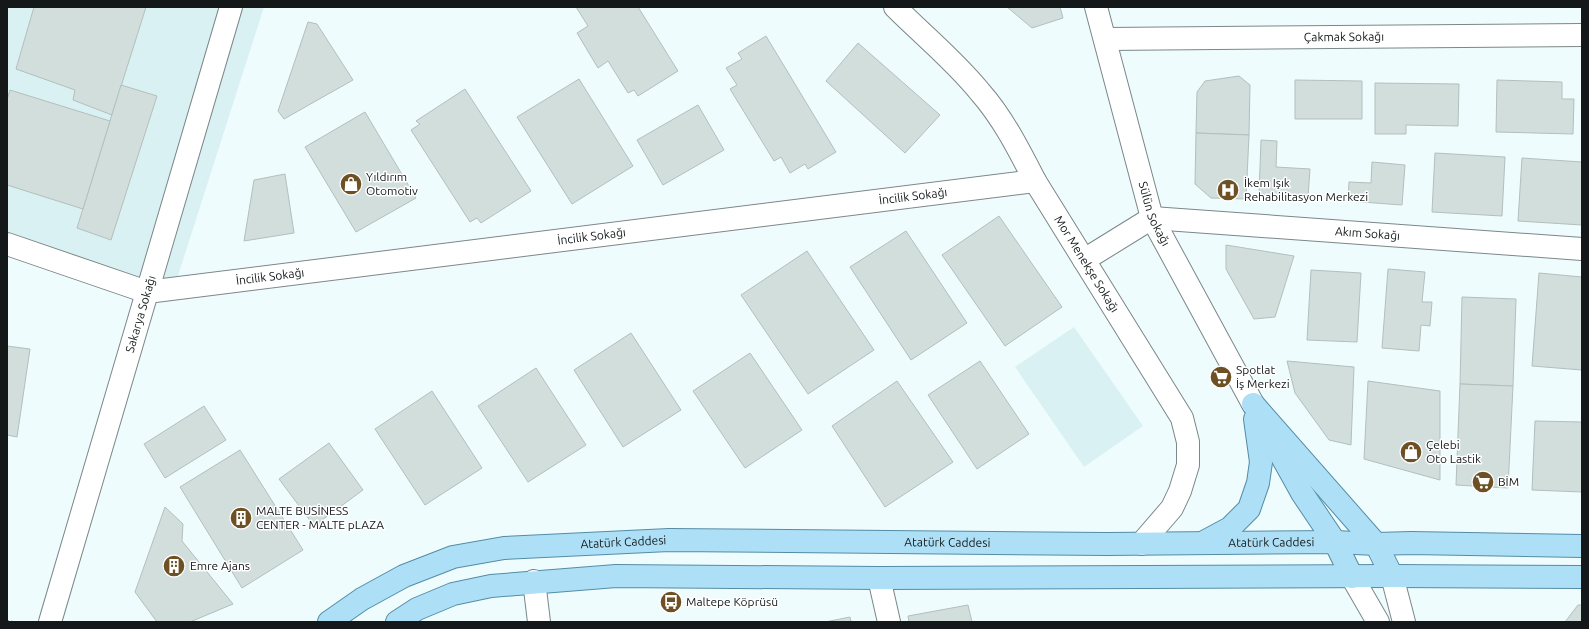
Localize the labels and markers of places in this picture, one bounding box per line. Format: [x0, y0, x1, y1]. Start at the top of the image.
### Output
place label: Yıldırım Otomotiv [366, 170, 418, 197]
shop icon: Yıldırım Otomotiv [338, 171, 364, 197]
place label: İkem Işık Rehabilitasyon Merkezi [1244, 176, 1368, 203]
hospital icon: İkem Işık Rehabilitasyon Merkezi [1215, 177, 1241, 203]
place label: Spotlat İş Merkezi [1236, 363, 1290, 390]
supermarket icon: Spotlat İş Merkezi [1208, 364, 1234, 390]
place label: Çelebi Oto Lastik [1426, 438, 1481, 465]
shop icon: Çelebi Oto Lastik [1398, 439, 1424, 465]
supermarket icon: BİM [1470, 469, 1496, 495]
place label: BİM [1498, 475, 1519, 488]
place label: MALTE BUSİNESS CENTER - MALTE pLAZA [256, 504, 384, 531]
building icon: MALTE BUSİNESS CENTER - MALTE pLAZA [228, 505, 254, 531]
building icon: Emre Ajans [161, 553, 187, 579]
place label: Emre Ajans [190, 559, 250, 572]
bus stop icon: Maltepe Köprüsü [658, 589, 684, 615]
place label: Maltepe Köprüsü [686, 595, 778, 608]

